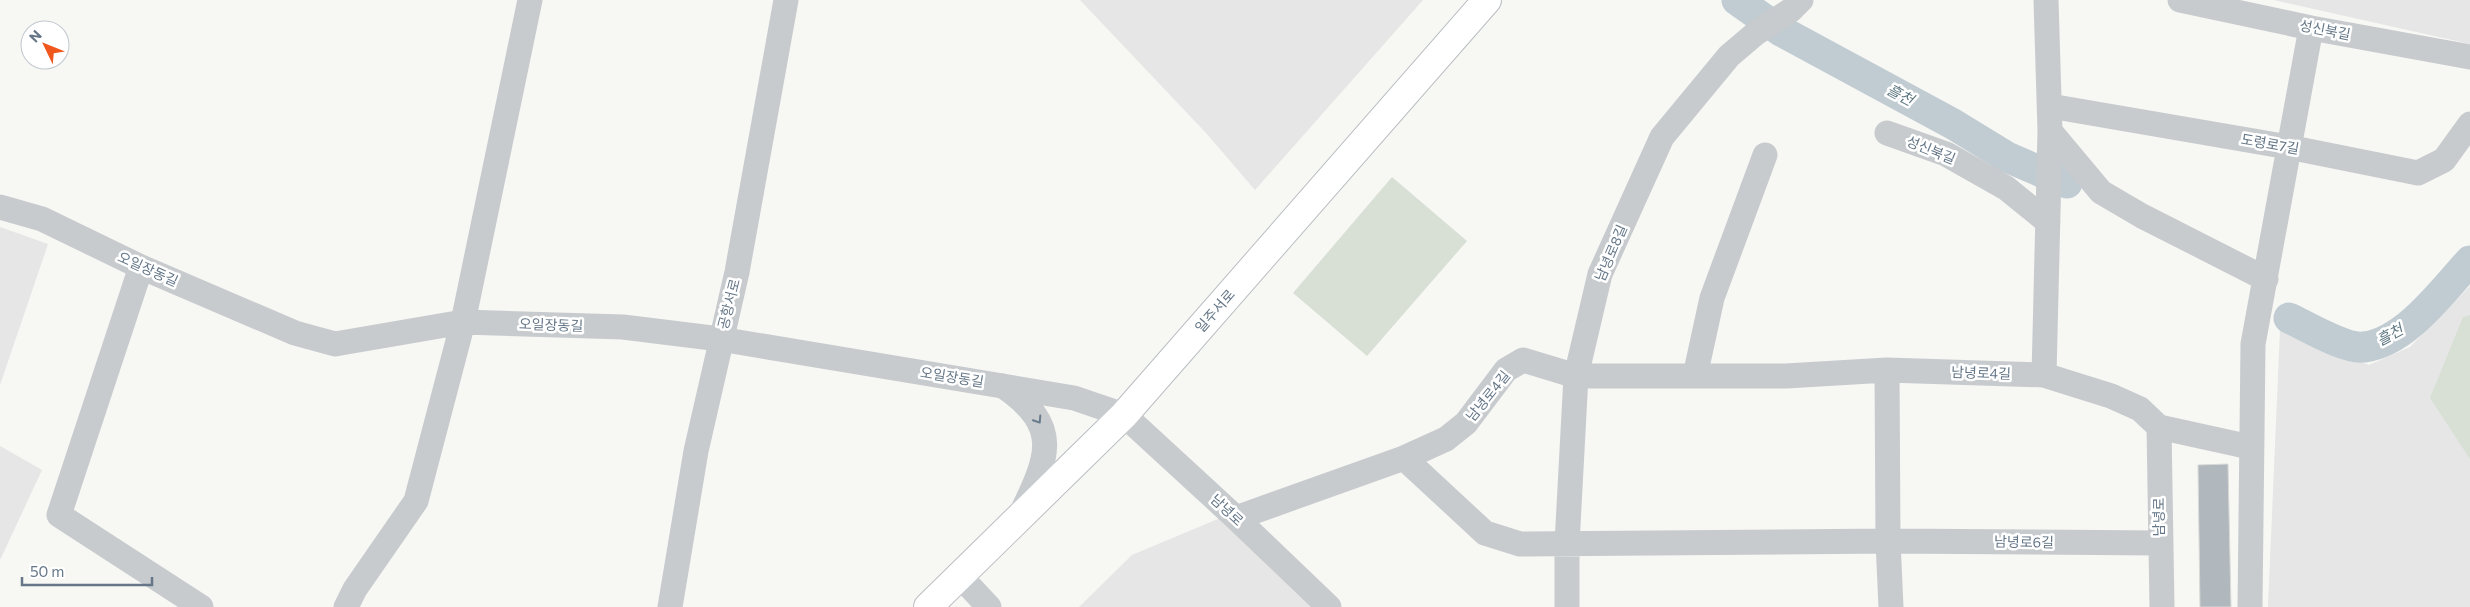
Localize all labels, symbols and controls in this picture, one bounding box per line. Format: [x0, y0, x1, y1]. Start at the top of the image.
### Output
street label: 성신북길 [2298, 16, 2352, 43]
north arrow [20, 20, 70, 70]
text: N [25, 26, 45, 45]
water label: 흘천 [1884, 80, 1919, 110]
street label: 도령로7길 [2240, 130, 2301, 157]
street label: 성신북길 [1904, 132, 1958, 167]
street label: 남녕로8길 [1591, 222, 1630, 284]
street label: 오일장동길 [115, 248, 181, 289]
street label: 공항서로 [714, 277, 743, 331]
street label: 일주서로 [1191, 286, 1238, 336]
street label: 오일장동길 [519, 315, 583, 334]
water label: 흘천 [2373, 319, 2408, 349]
street label: 오일장동길 [919, 363, 985, 390]
street label: 남녕로4길 [1951, 363, 2011, 382]
street label: 남녕로4길 [1462, 367, 1513, 424]
one-way arrow [1032, 414, 1041, 423]
street label: 남녕로 [1207, 490, 1247, 529]
street label: 남녕로 [2150, 498, 2167, 536]
street label: 남녕로6길 [1994, 532, 2054, 551]
scale bar [22, 554, 152, 586]
text: 50 m [30, 562, 64, 580]

